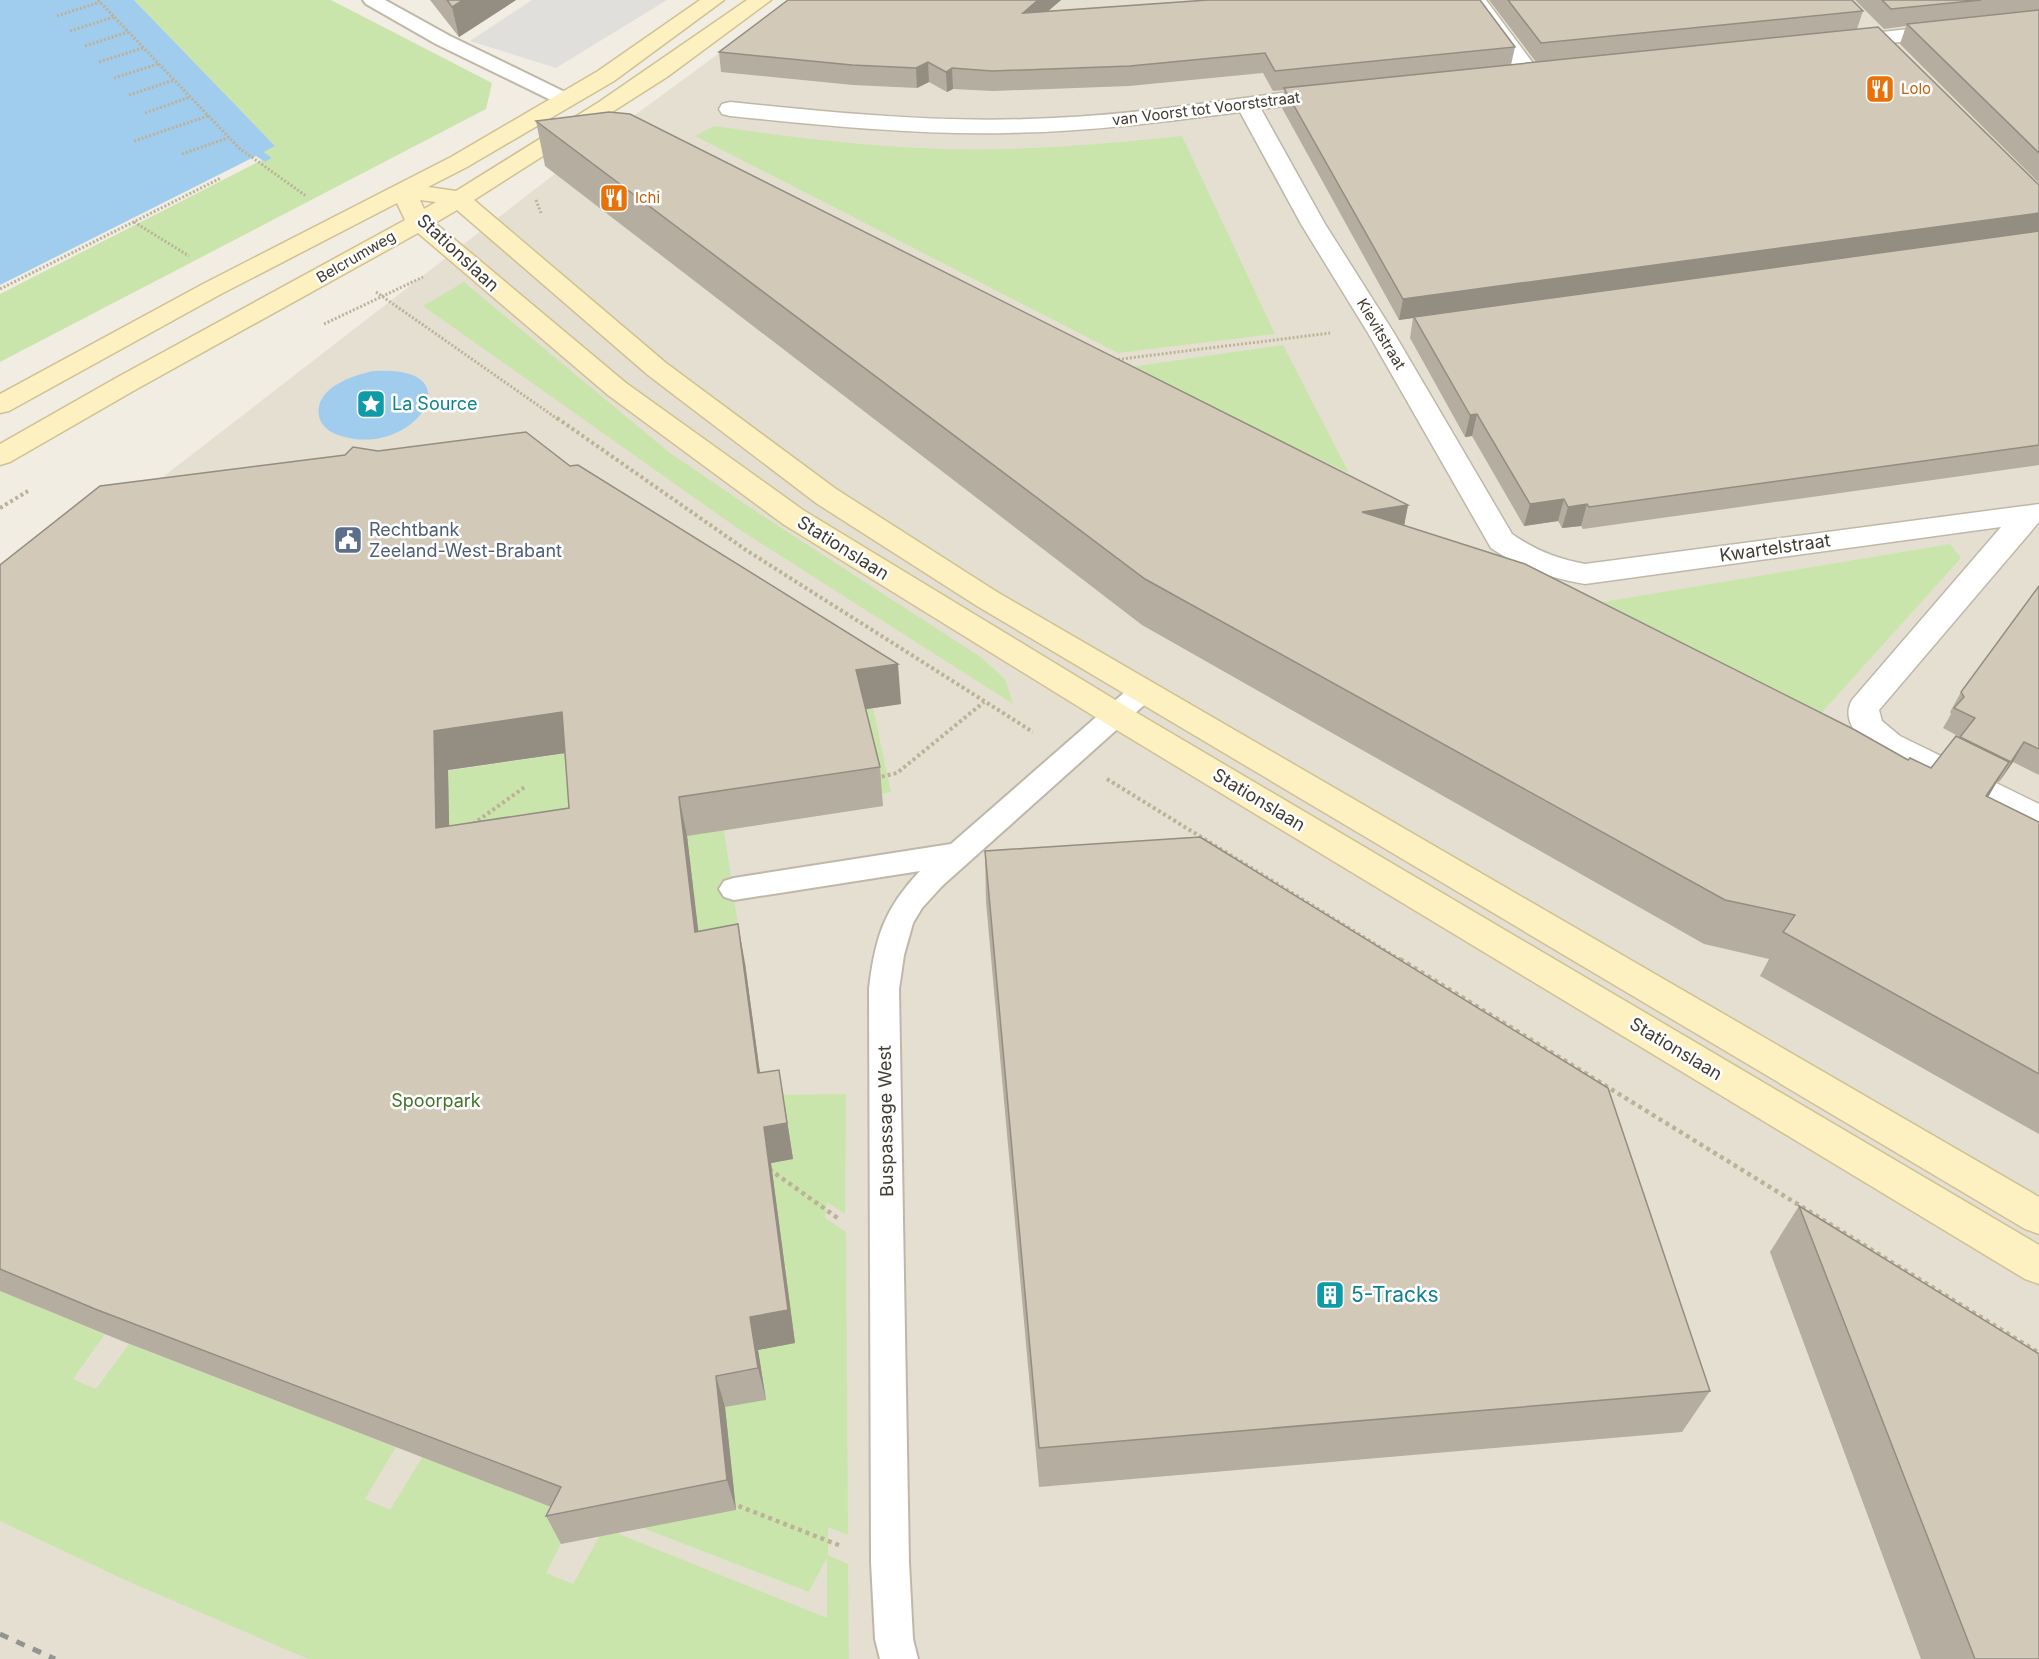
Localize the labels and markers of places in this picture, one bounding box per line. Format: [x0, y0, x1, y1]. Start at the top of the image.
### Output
restaurant icon: Lolo [1864, 73, 1896, 105]
place label: Lolo [1901, 79, 1931, 98]
restaurant icon: Ichi [598, 182, 630, 214]
place label: Ichi [635, 188, 660, 207]
place icon: La Source [355, 388, 387, 420]
place label: La Source [392, 393, 478, 414]
place label: Rechtbank Zeeland-West-Brabant [369, 519, 562, 561]
public building icon: Rechtbank Zeeland-West-Brabant [332, 524, 364, 556]
building icon: 5-Tracks [1314, 1279, 1346, 1311]
place label: 5-Tracks [1351, 1282, 1439, 1307]

